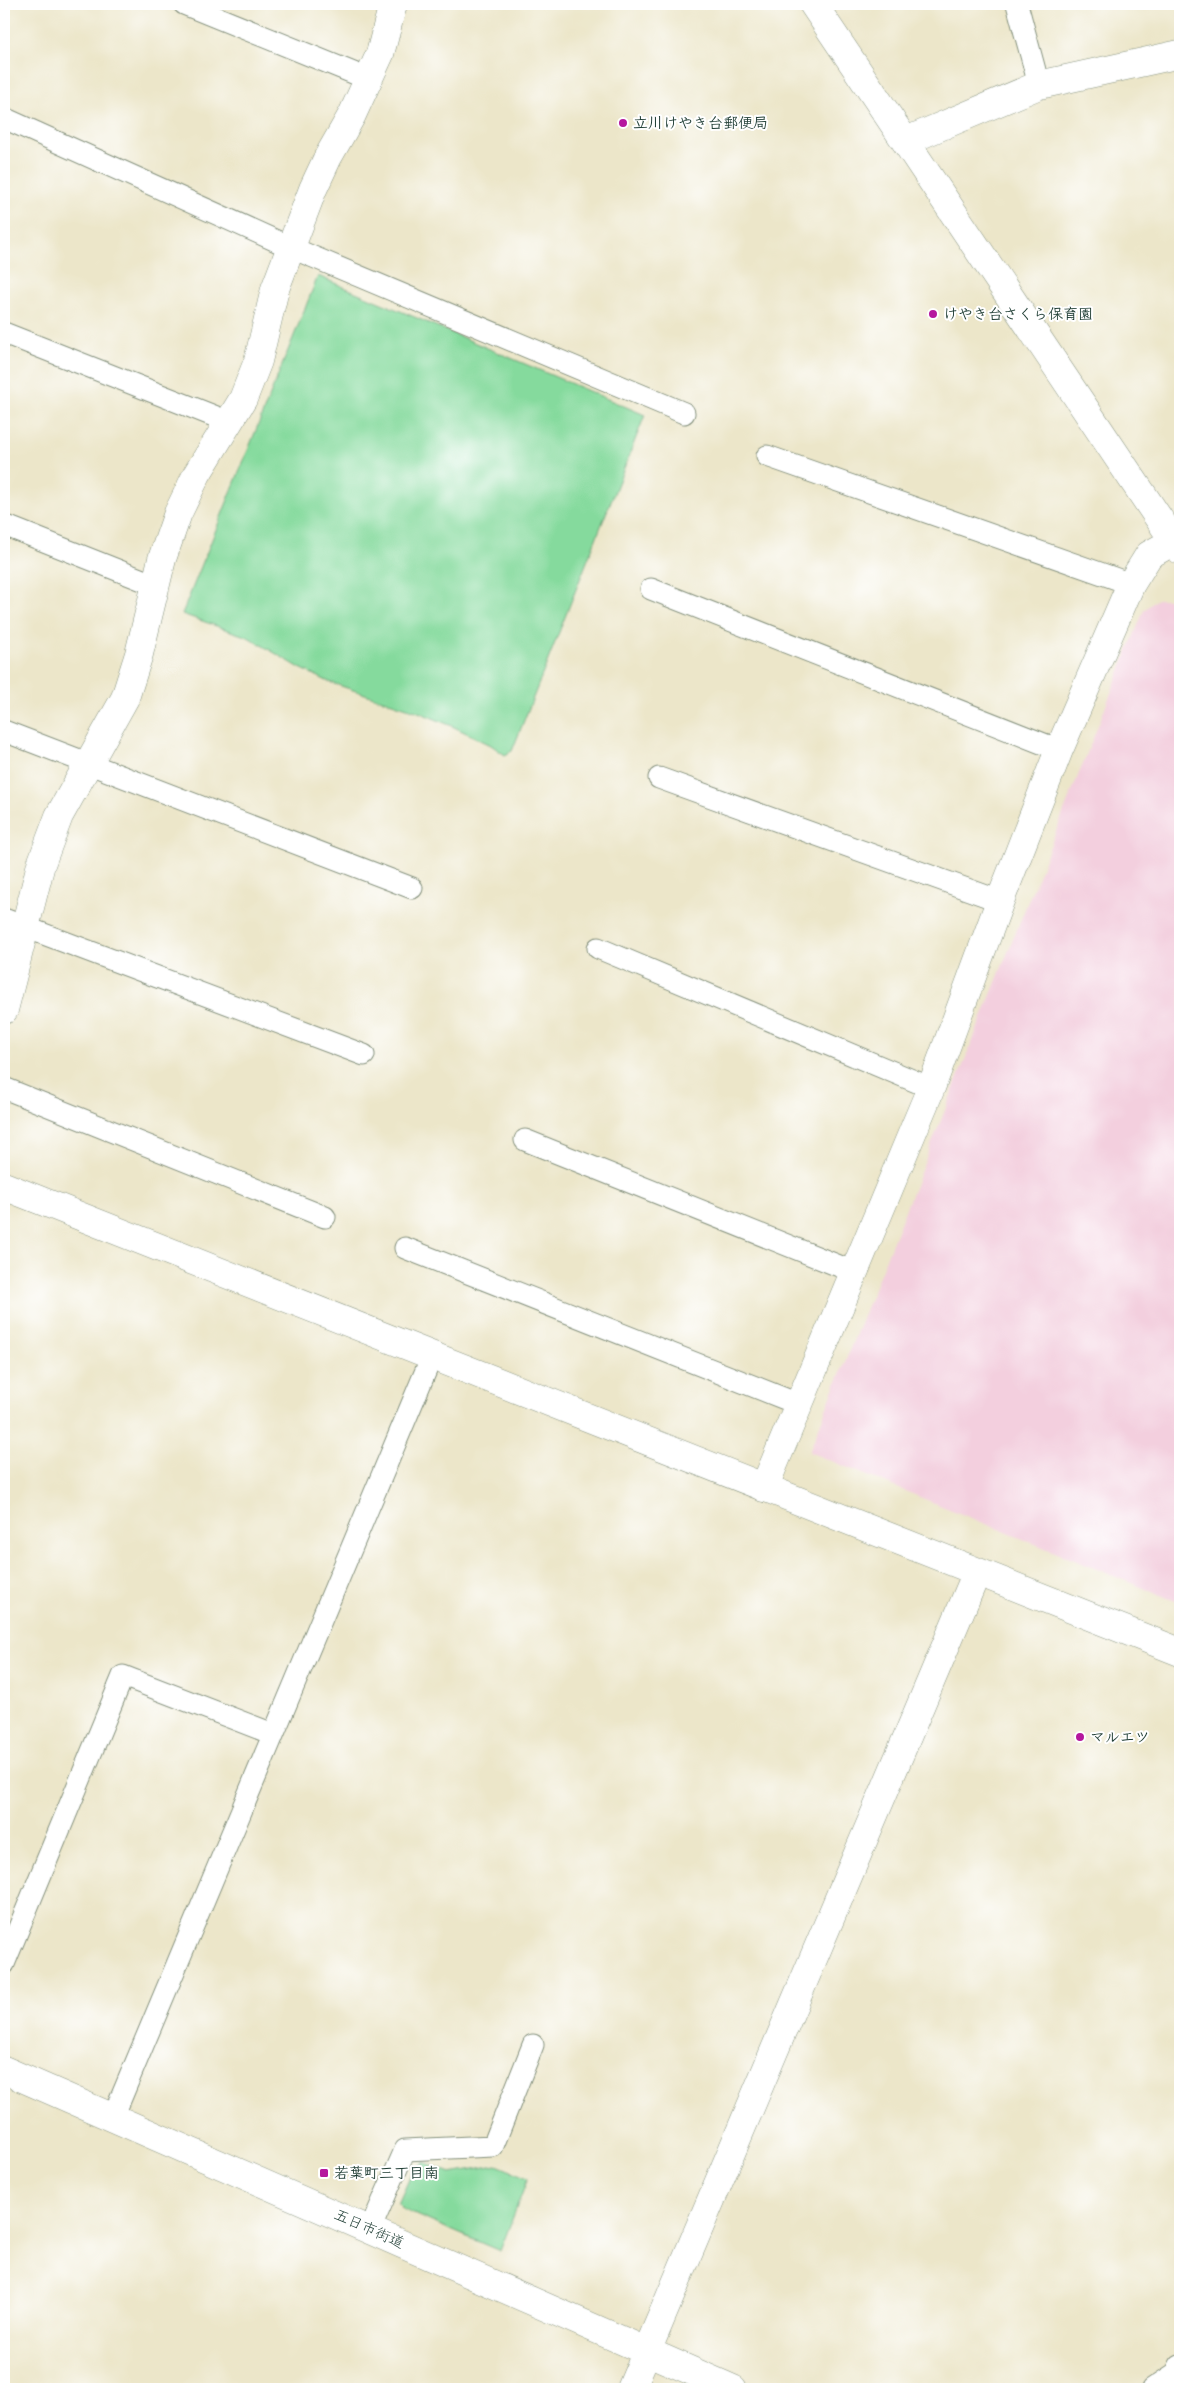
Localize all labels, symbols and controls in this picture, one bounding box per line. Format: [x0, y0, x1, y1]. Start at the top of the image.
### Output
place label: 立川けやき台郵便局 [633, 113, 768, 134]
marker: 立川けやき台郵便局 [617, 117, 629, 129]
place label: けやき台さくら保育園 [943, 304, 1093, 325]
marker: けやき台さくら保育園 [927, 308, 939, 320]
place label: マルエツ [1090, 1727, 1150, 1748]
marker: マルエツ [1074, 1731, 1086, 1743]
place label: 若葉町三丁目南 [334, 2163, 439, 2184]
marker: 若葉町三丁目南 [318, 2167, 330, 2179]
street label: 五日市街道 [330, 2204, 408, 2254]

